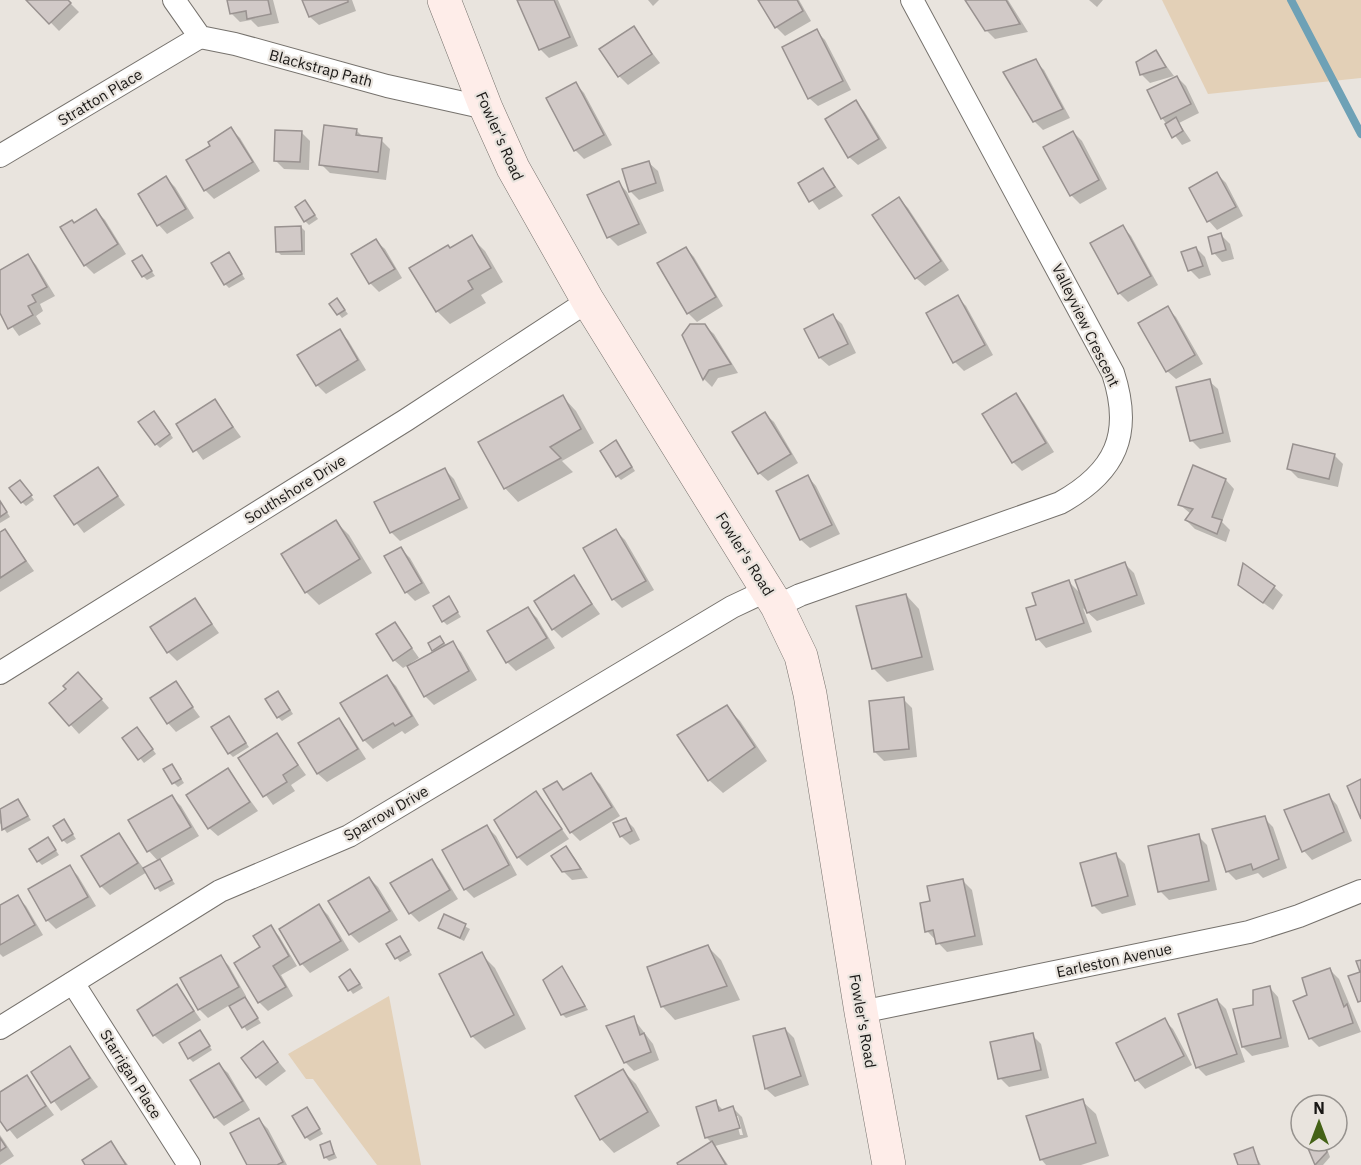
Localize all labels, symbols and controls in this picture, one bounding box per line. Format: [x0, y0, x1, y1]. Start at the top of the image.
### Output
street label: Blackstrap Path [267, 45, 375, 91]
street label: Stratton Place [54, 64, 146, 130]
street label: Fowler's Road [472, 89, 528, 183]
street label: Valleyview Crescent [1048, 260, 1124, 390]
street label: Southshore Drive [241, 450, 349, 528]
street label: Fowler's Road [712, 509, 778, 599]
street label: Sparrow Drive [340, 781, 432, 845]
street label: Earleston Avenue [1055, 938, 1173, 982]
street label: Fowler's Road [845, 973, 881, 1069]
street label: Starrigan Place [96, 1026, 166, 1122]
north arrow [1289, 1093, 1349, 1153]
text: N [1313, 1098, 1325, 1118]

